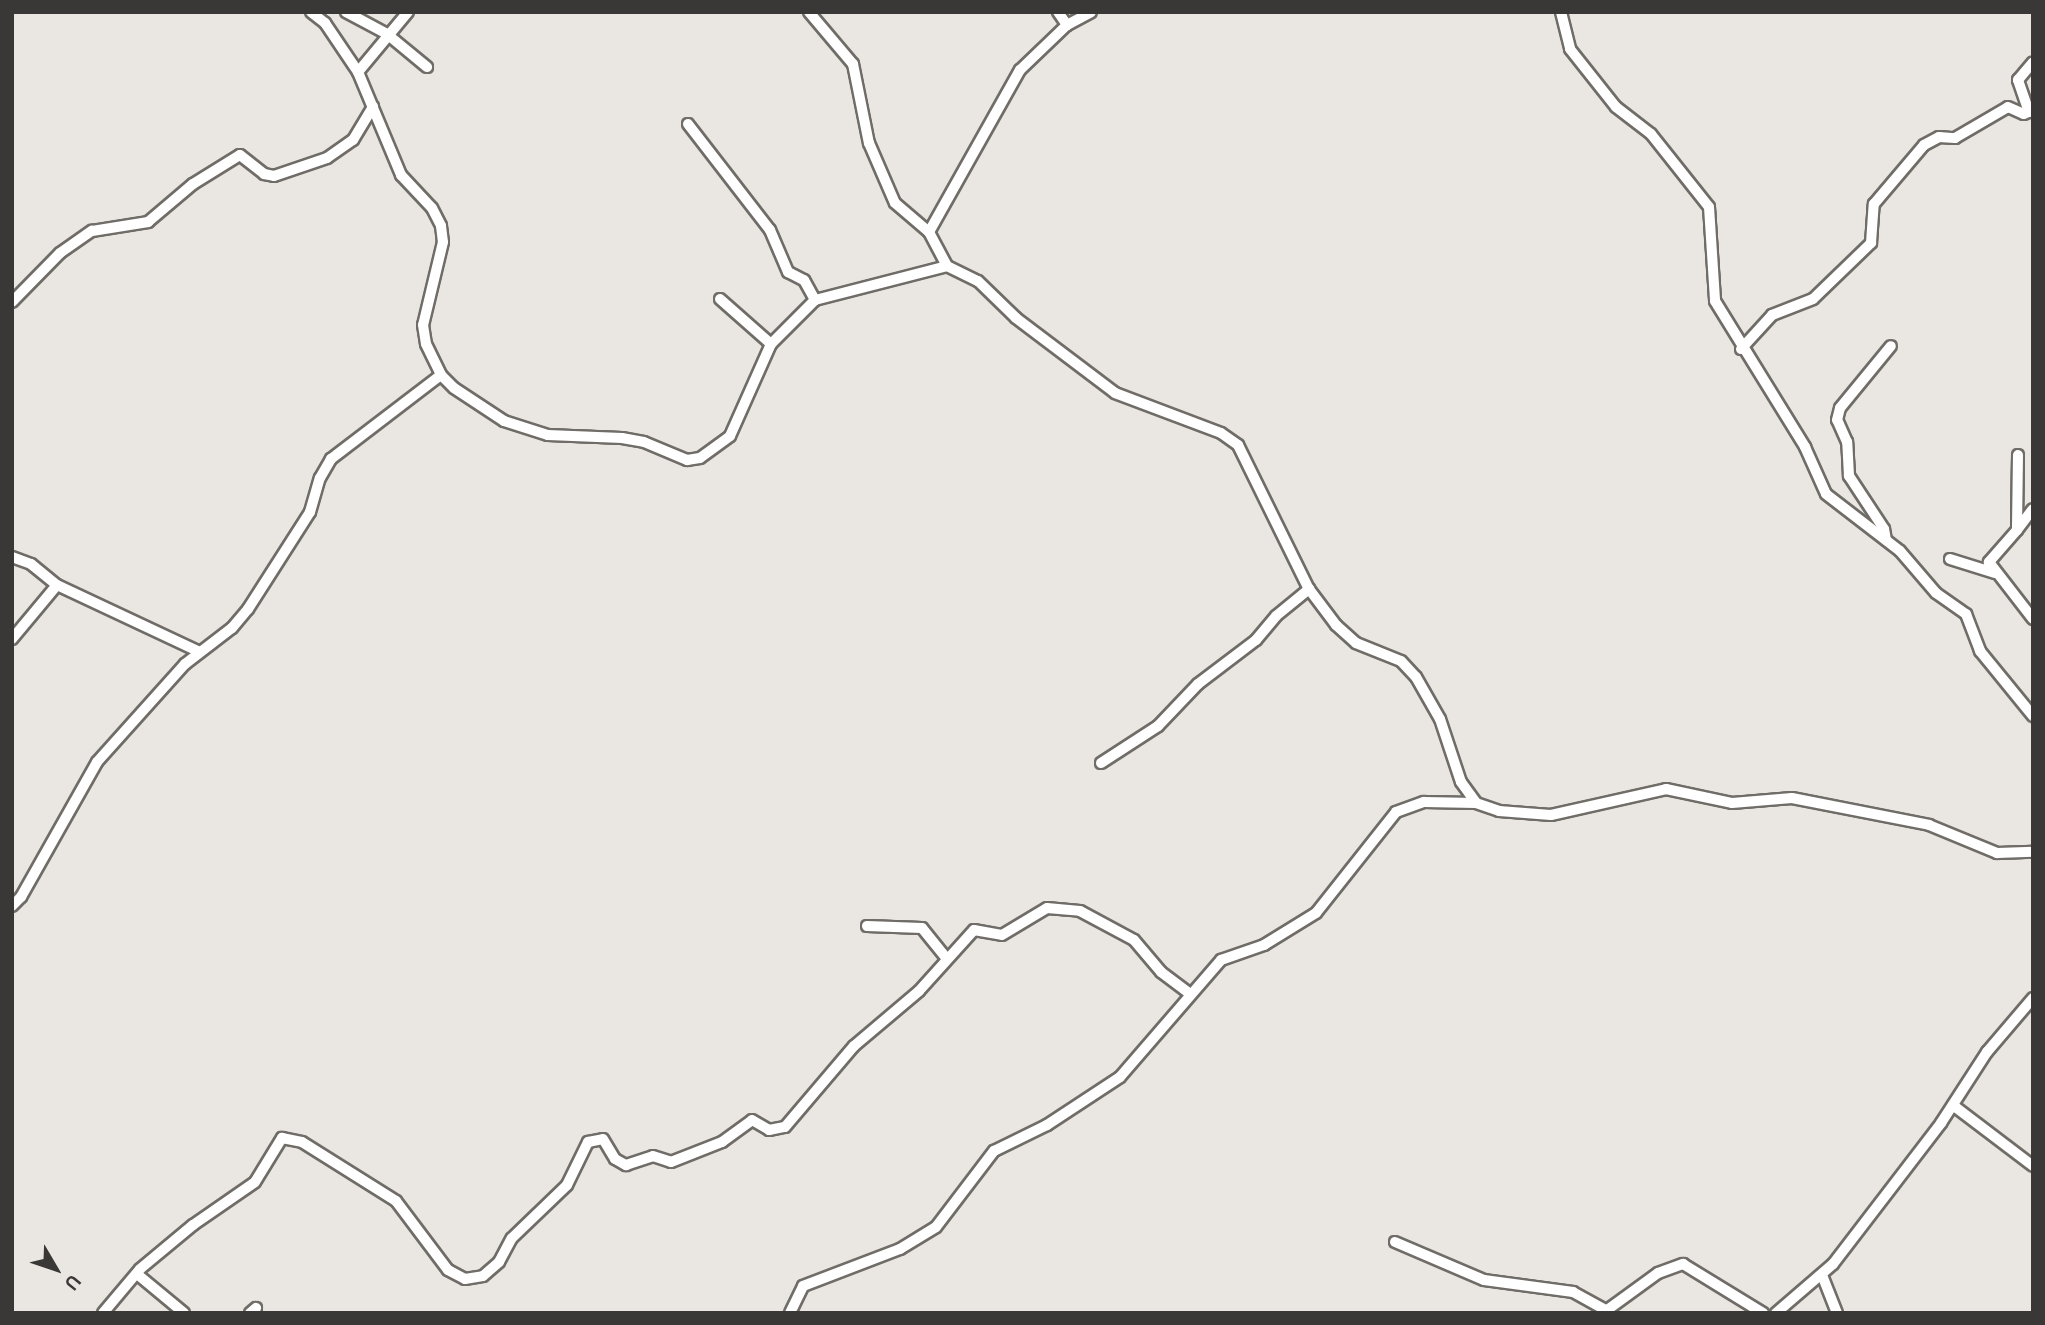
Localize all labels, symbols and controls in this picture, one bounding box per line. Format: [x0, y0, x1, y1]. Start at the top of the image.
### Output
north arrow [21, 1234, 91, 1304]
text: U [59, 1270, 86, 1295]

